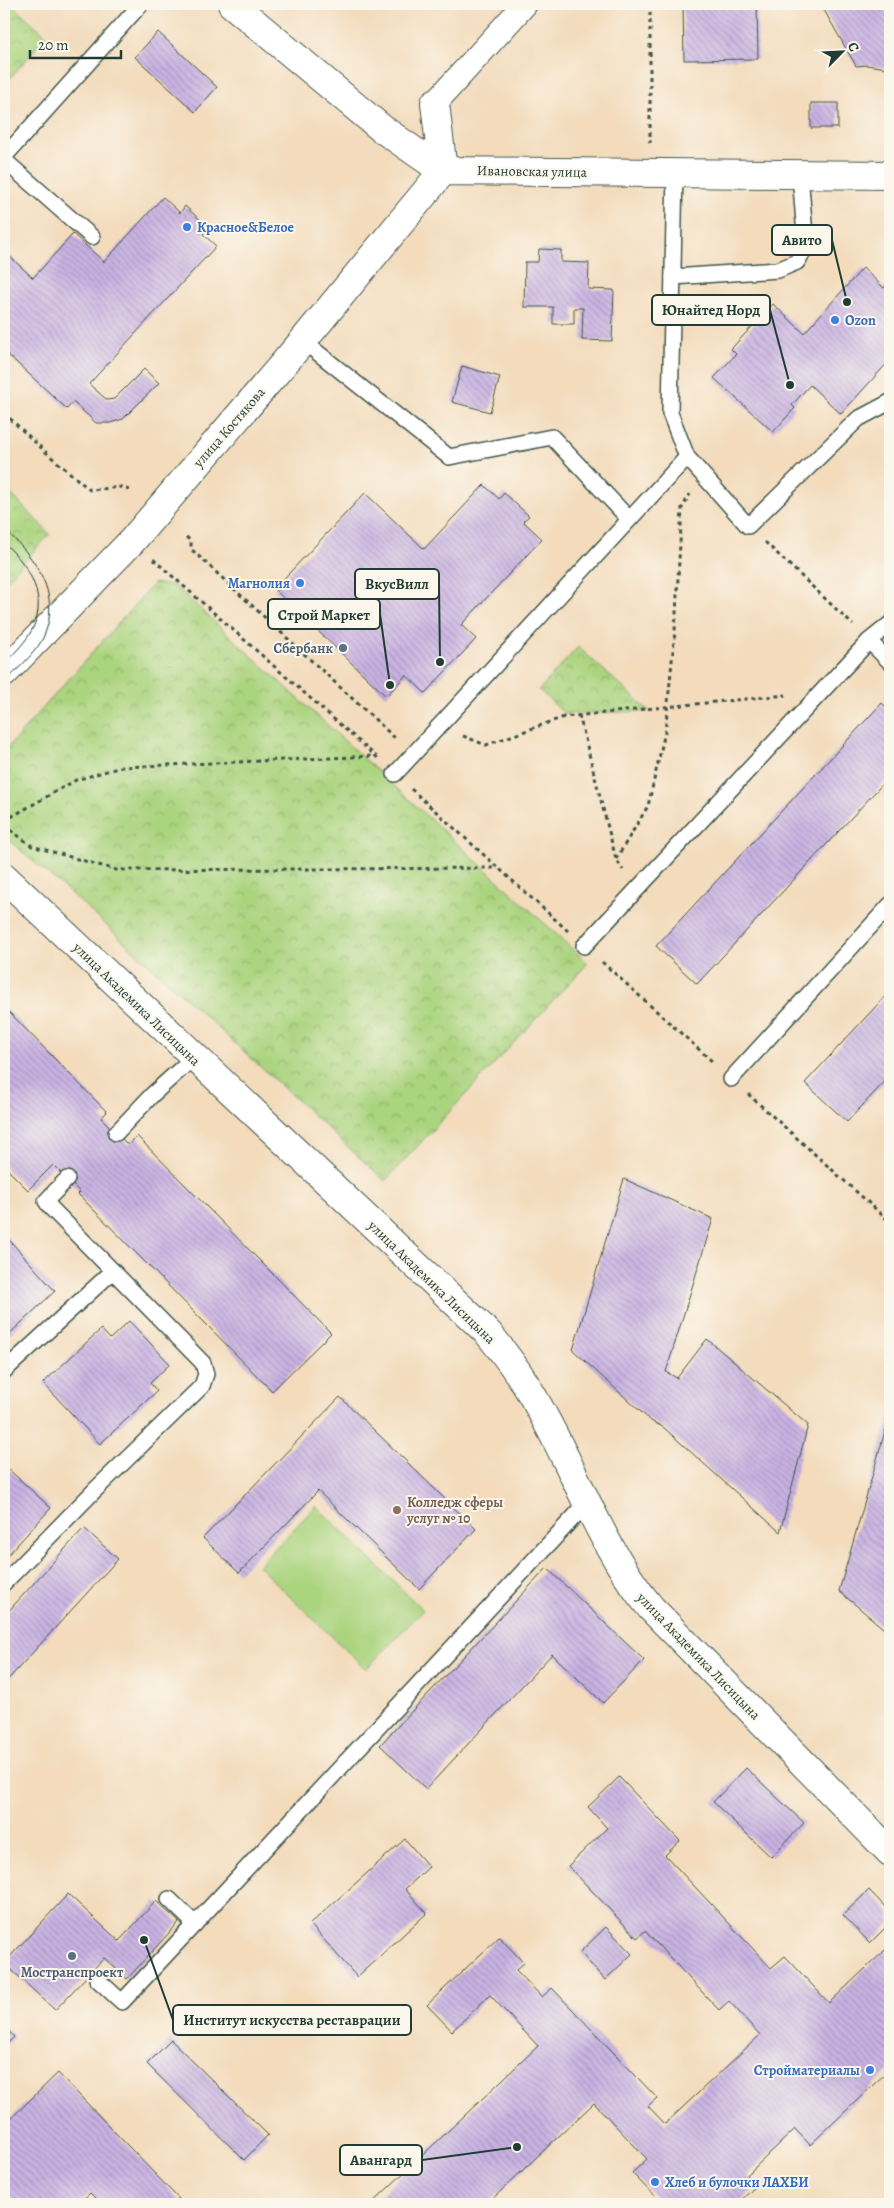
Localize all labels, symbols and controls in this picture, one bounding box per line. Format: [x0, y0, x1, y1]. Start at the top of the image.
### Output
scale bar [30, 28, 121, 60]
north arrow [816, 28, 866, 78]
text: 20 m [38, 35, 69, 55]
text: С [843, 39, 864, 55]
street label: Ивановская улица [477, 161, 588, 182]
place label: Красное&Белое [197, 218, 294, 237]
marker: Красное&Белое [181, 221, 193, 233]
callout: Авито [772, 225, 832, 255]
text: Авито [781, 230, 822, 250]
callout: Юнайтед Норд [652, 295, 770, 325]
text: Юнайтед Норд [662, 300, 760, 320]
place label: Ozon [845, 311, 876, 330]
marker: Ozon [829, 314, 841, 326]
street label: улица Костякова [189, 383, 270, 472]
callout: ВкусВилл [355, 569, 439, 599]
place label: Магнолия [228, 574, 290, 593]
text: ВкусВилл [365, 574, 429, 594]
marker: Магнолия [294, 577, 306, 589]
callout: Строй Маркет [268, 599, 380, 629]
text: Строй Маркет [278, 605, 370, 625]
place label: Сбербанк [273, 639, 333, 658]
marker: Сбербанк [337, 642, 349, 654]
street label: улица Академика Лисицына [68, 938, 205, 1071]
street label: улица Академика Лисицына [363, 1216, 500, 1349]
place label: Колледж сферы услуг № 10 [406, 1493, 503, 1528]
marker: Колледж сферы услуг № 10 [391, 1504, 403, 1516]
street label: улица Академика Лисицына [632, 1588, 765, 1725]
marker: Мостранспроект [66, 1950, 78, 1962]
place label: Мостранспроект [21, 1963, 124, 1982]
callout: Институт искусства реставрации [173, 2005, 411, 2035]
text: Институт искусства реставрации [183, 2010, 401, 2030]
place label: Стройматериалы [754, 2061, 860, 2080]
marker: Стройматериалы [864, 2064, 876, 2076]
callout: Авангард [340, 2145, 422, 2175]
text: Авангард [349, 2150, 412, 2170]
place label: Хлеб и булочки ЛАХБИ [665, 2173, 809, 2192]
marker: Хлеб и булочки ЛАХБИ [649, 2176, 661, 2188]

